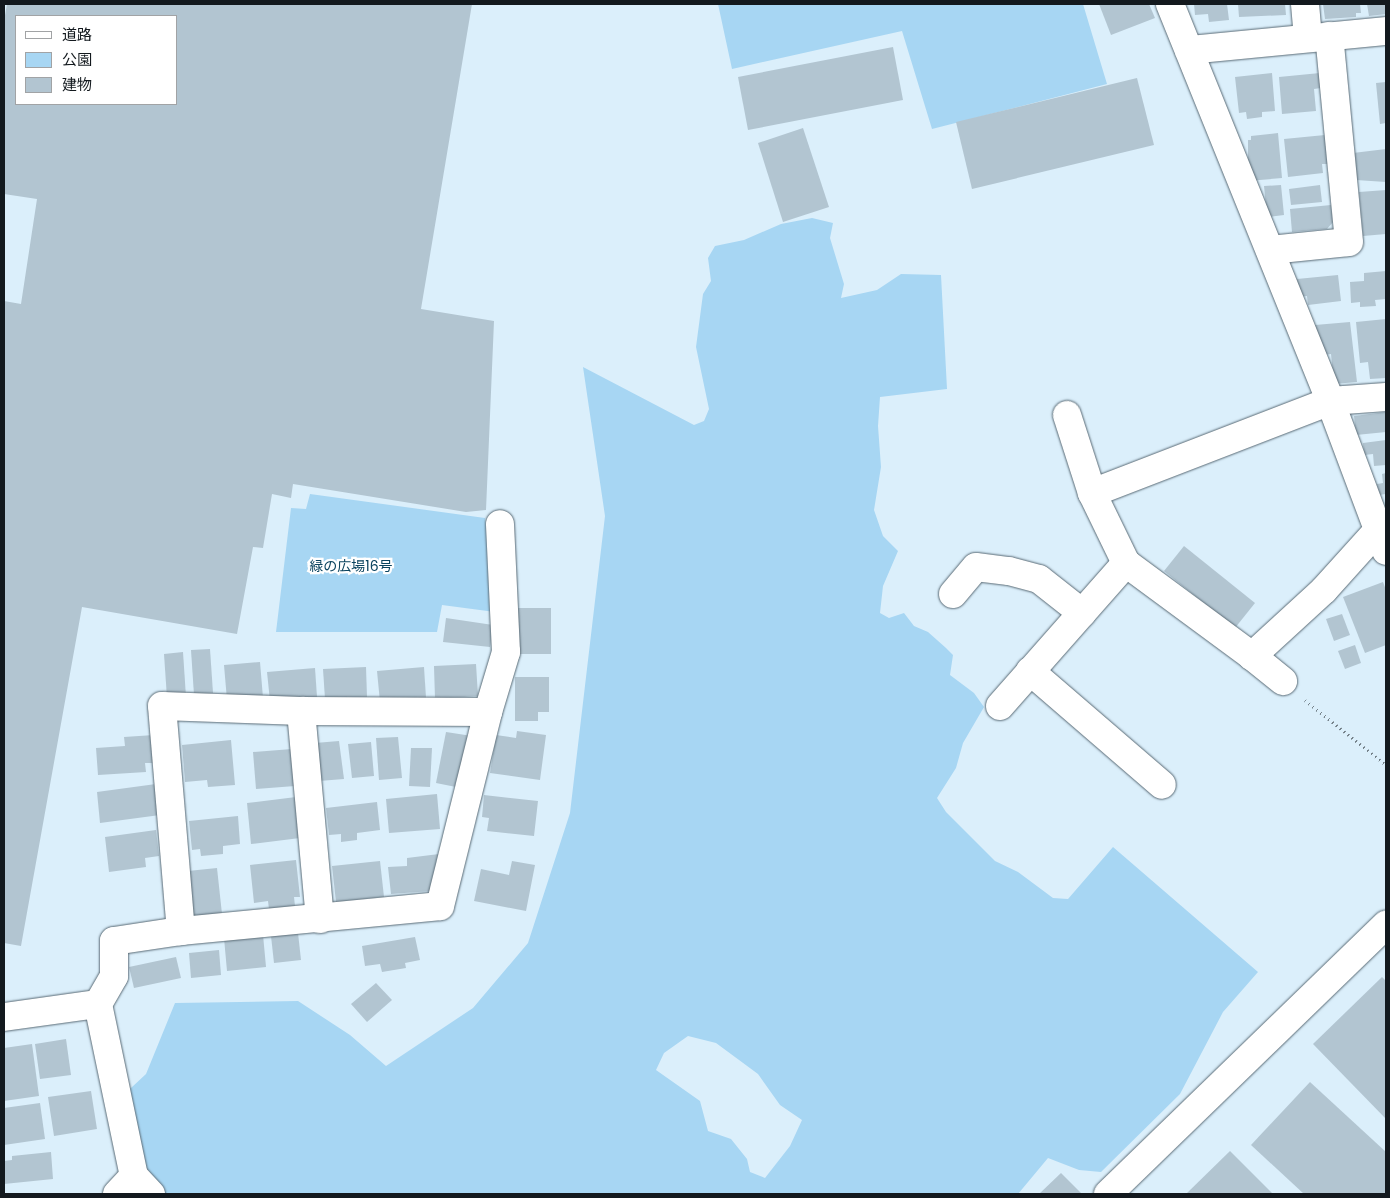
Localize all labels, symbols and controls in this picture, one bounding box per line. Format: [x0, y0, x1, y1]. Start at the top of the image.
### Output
legend [15, 15, 178, 105]
text: 道路 [62, 24, 92, 45]
text: 公園 [62, 49, 92, 70]
text: 建物 [62, 74, 92, 95]
park label: 緑の広場16号 [309, 558, 393, 574]

